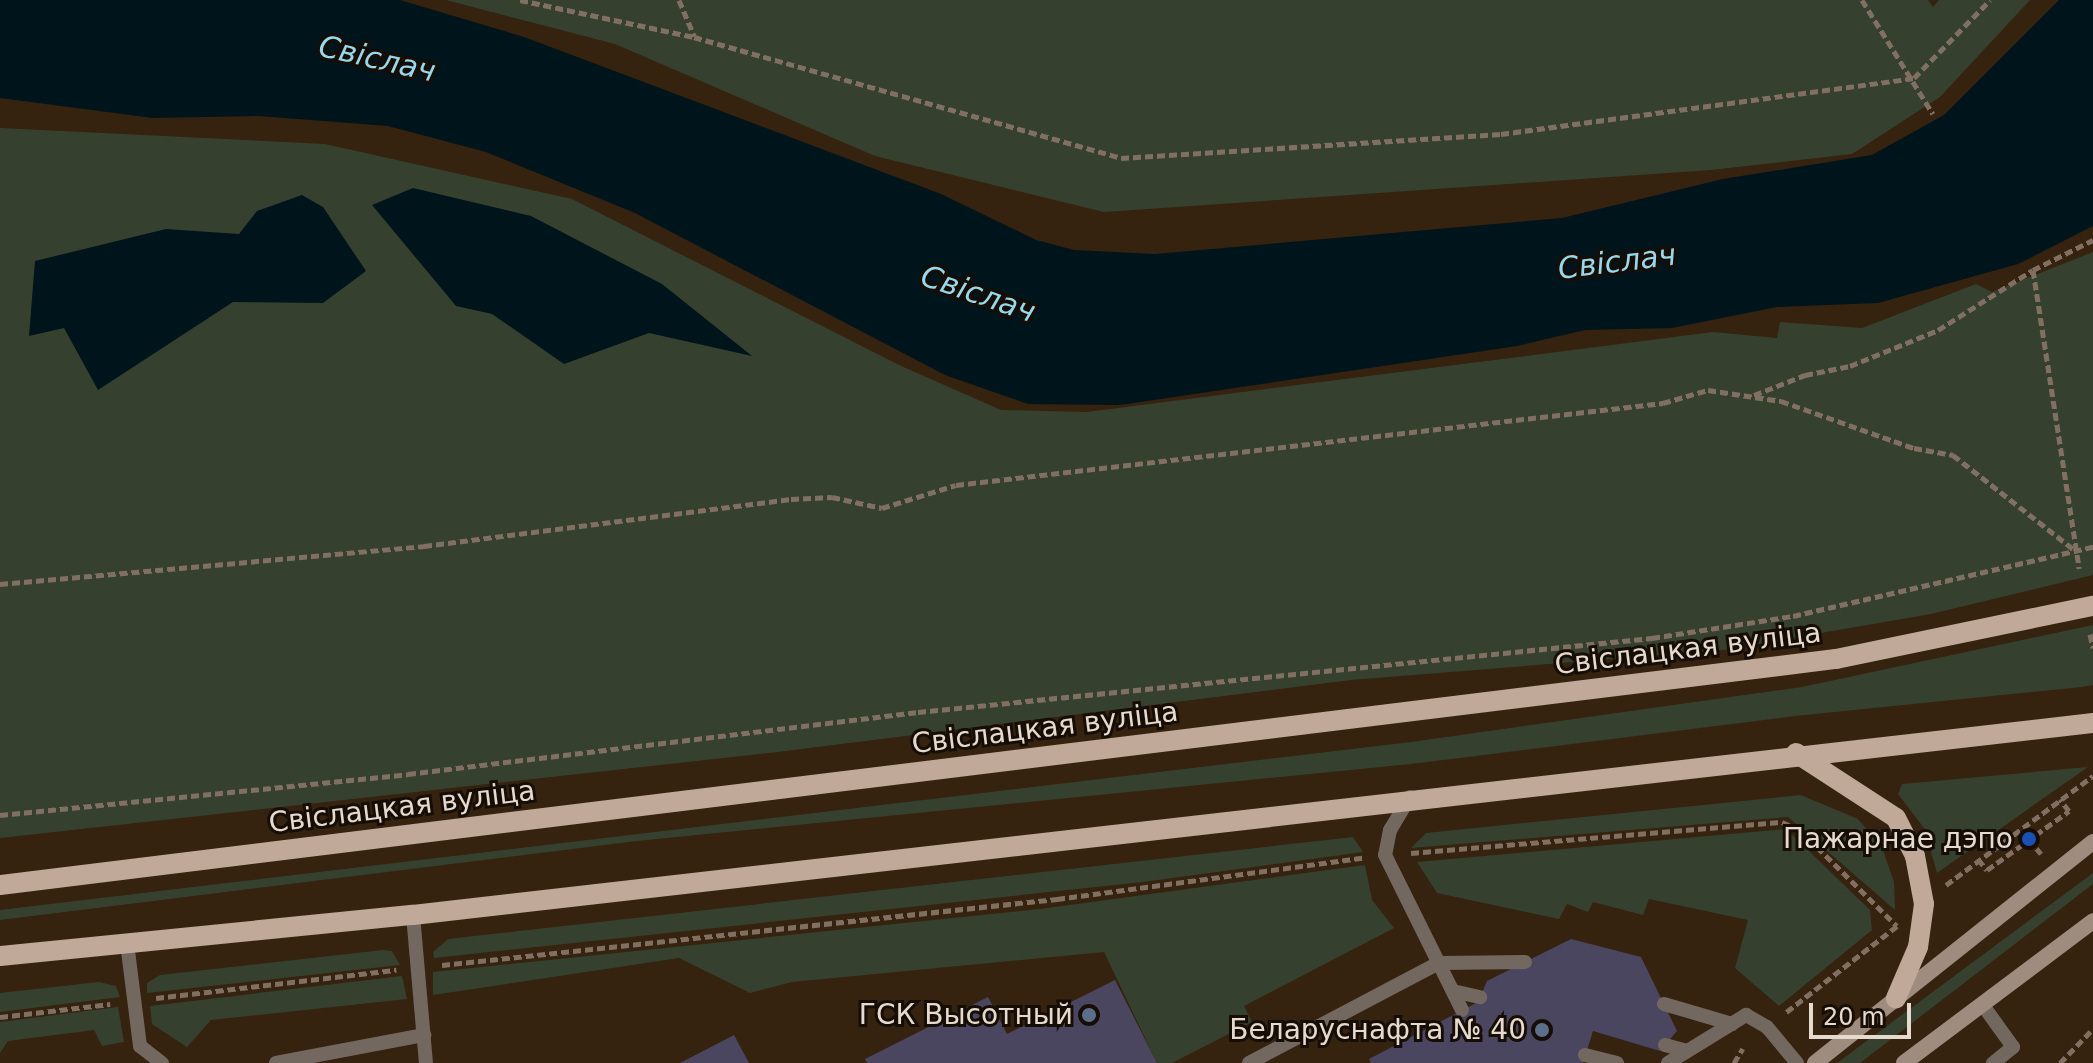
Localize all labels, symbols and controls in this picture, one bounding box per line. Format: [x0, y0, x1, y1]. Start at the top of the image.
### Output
water label: Свіслач [315, 28, 439, 90]
water label: Свіслач [1556, 237, 1678, 287]
water label: Свіслач [916, 258, 1040, 330]
street label: Свіслацкая вуліца [1553, 616, 1823, 682]
street label: Свіслацкая вуліца [910, 695, 1180, 761]
street label: Свіслацкая вуліца [267, 774, 537, 840]
place label: Пажарнае дэпо [1783, 822, 2013, 856]
marker: Пажарнае дэпо [2020, 830, 2038, 848]
scale bar [1813, 987, 1915, 1037]
place label: ГСК Высотный [859, 998, 1073, 1032]
text: 20 m [1823, 1003, 1885, 1031]
marker: ГСК Высотный [1080, 1006, 1098, 1024]
place label: Беларуснафта № 40 [1229, 1013, 1526, 1047]
marker: Беларуснафта № 40 [1533, 1021, 1551, 1039]

